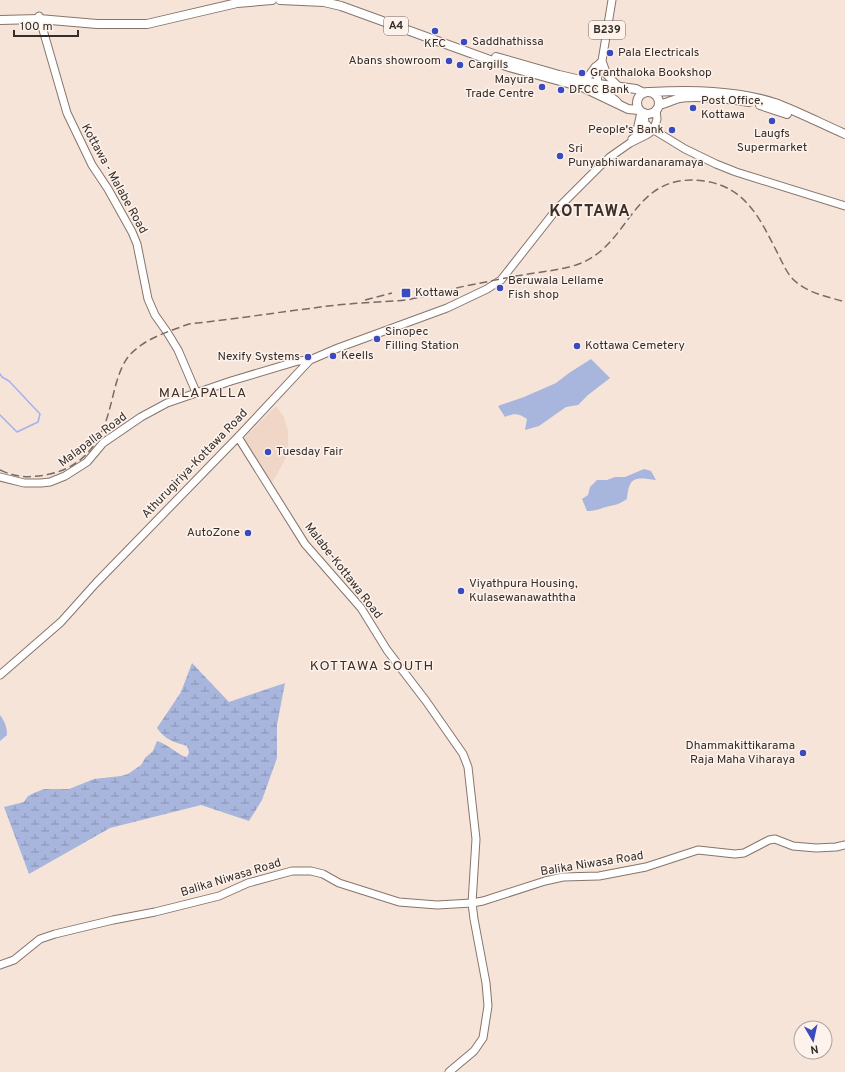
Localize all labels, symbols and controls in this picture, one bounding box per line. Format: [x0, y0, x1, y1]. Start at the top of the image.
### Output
scale bar [14, 12, 78, 38]
road number: A4 [384, 17, 408, 35]
text: 100 m [20, 19, 53, 35]
road number: B239 [589, 21, 625, 39]
marker: KFC [430, 26, 440, 36]
place label: Saddhathissa [472, 34, 544, 50]
place label: KFC [424, 36, 446, 52]
marker: Saddhathissa [459, 37, 469, 47]
place label: Pala Electricals [618, 45, 699, 61]
marker: Pala Electricals [605, 48, 615, 58]
place label: Abans showroom [348, 53, 441, 69]
marker: Abans showroom [444, 56, 454, 66]
place label: Cargills [468, 57, 508, 73]
marker: Cargills [455, 60, 465, 70]
place label: Granthaloka Bookshop [590, 65, 712, 81]
marker: Granthaloka Bookshop [577, 68, 587, 78]
place label: Mayura Trade Centre [465, 72, 534, 102]
marker: Mayura Trade Centre [537, 82, 547, 92]
place label: DFCC Bank [569, 82, 629, 98]
marker: DFCC Bank [556, 85, 566, 95]
place label: Post Office, Kottawa [701, 93, 763, 123]
marker: Post Office, Kottawa [688, 103, 698, 113]
marker: Laugfs Supermarket [767, 116, 777, 126]
street label: Kottawa - Malabe Road [77, 121, 151, 237]
place label: People's Bank [588, 122, 664, 138]
marker: People's Bank [667, 125, 677, 135]
place label: Laugfs Supermarket [737, 126, 807, 156]
place label: Sri Punyabhiwardanaramaya [568, 141, 704, 171]
marker: Sri Punyabhiwardanaramaya [555, 151, 565, 161]
district label: KOTTAWA [549, 202, 631, 222]
place label: Beruwala Lellame Fish shop [508, 273, 604, 303]
marker: Beruwala Lellame Fish shop [495, 283, 505, 293]
place label: Kottawa [415, 285, 459, 301]
marker: Kottawa [400, 287, 412, 299]
place label: Sinopec Filling Station [385, 324, 459, 354]
marker: Sinopec Filling Station [372, 334, 382, 344]
place label: Kottawa Cemetery [585, 338, 685, 354]
marker: Kottawa Cemetery [572, 341, 582, 351]
place label: Keells [341, 348, 374, 364]
place label: Nexify Systems [217, 349, 300, 365]
marker: Keells [328, 351, 338, 361]
marker: Nexify Systems [303, 352, 313, 362]
district label: MALAPALLA [159, 385, 247, 402]
street label: Athurugiriya-Kottawa Road [138, 406, 252, 522]
street label: Malapalla Road [56, 409, 130, 471]
place label: Tuesday Fair [276, 444, 343, 460]
marker: Tuesday Fair [263, 447, 273, 457]
street label: Malabe-Kottawa Road [300, 520, 386, 622]
place label: AutoZone [187, 525, 240, 541]
marker: AutoZone [243, 528, 253, 538]
place label: Viyathpura Housing, Kulasewanawaththa [469, 576, 578, 606]
marker: Viyathpura Housing, Kulasewanawaththa [456, 586, 466, 596]
district label: KOTTAWA SOUTH [310, 658, 434, 675]
place label: Dhammakittikarama Raja Maha Viharaya [686, 738, 795, 768]
marker: Dhammakittikarama Raja Maha Viharaya [798, 748, 808, 758]
street label: Balika Niwasa Road [539, 848, 645, 880]
street label: Balika Niwasa Road [179, 855, 283, 901]
north arrow [793, 1020, 833, 1060]
text: N [809, 1041, 819, 1056]

